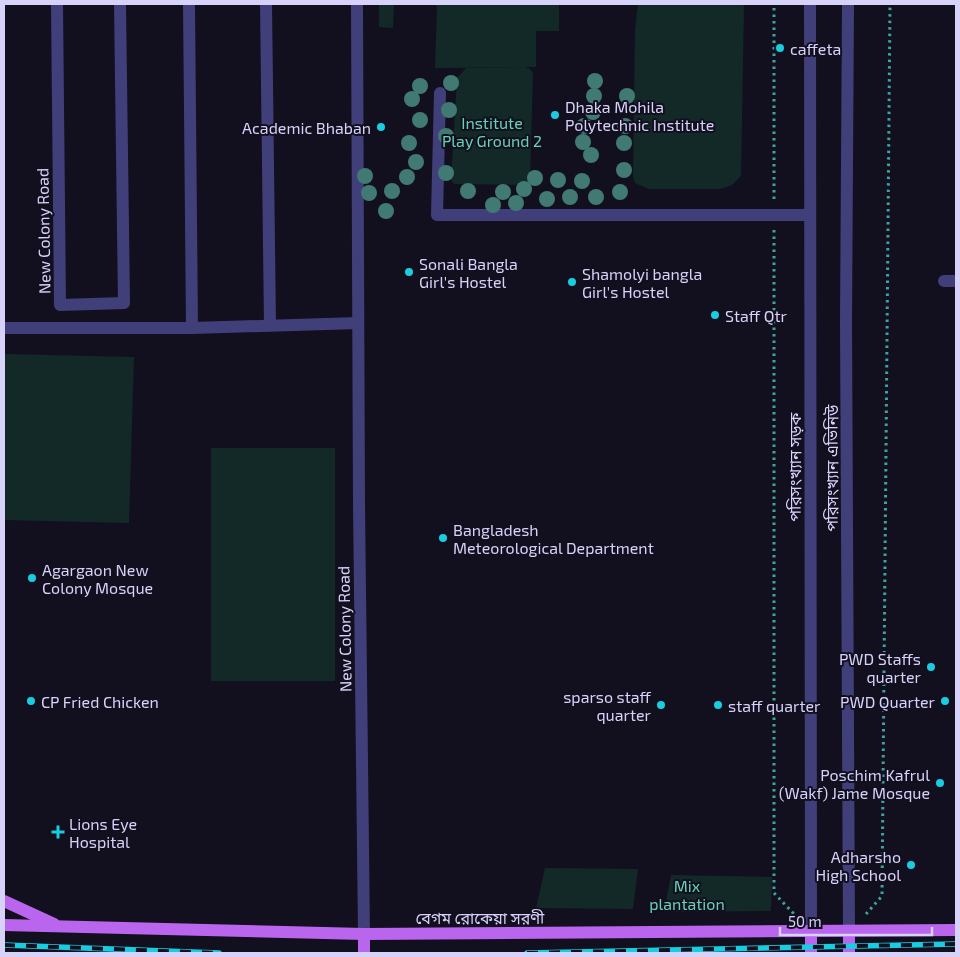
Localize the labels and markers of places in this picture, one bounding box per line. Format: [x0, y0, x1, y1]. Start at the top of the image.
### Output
place label: caffeta [790, 39, 841, 58]
marker: caffeta [774, 42, 786, 54]
place label: Dhaka Mohila Polytechnic Institute [565, 97, 714, 134]
marker: Dhaka Mohila Polytechnic Institute [549, 109, 561, 121]
place label: Academic Bhaban [242, 118, 371, 137]
marker: Academic Bhaban [375, 121, 387, 133]
place label: Sonali Bangla Girl's Hostel [419, 254, 518, 291]
place label: Shamolyi bangla Girl's Hostel [582, 264, 702, 301]
marker: Sonali Bangla Girl's Hostel [403, 266, 415, 278]
marker: Shamolyi bangla Girl's Hostel [566, 276, 578, 288]
place label: Staff Qtr [725, 306, 788, 326]
marker: Staff Qtr [709, 309, 721, 321]
place label: Bangladesh Meteorological Department [453, 520, 654, 557]
marker: Bangladesh Meteorological Department [437, 532, 449, 544]
place label: Agargaon New Colony Mosque [42, 560, 153, 597]
marker: Agargaon New Colony Mosque [26, 572, 38, 584]
place label: PWD Staffs quarter [839, 649, 922, 686]
marker: PWD Staffs quarter [925, 661, 937, 673]
place label: sparso staff quarter [563, 687, 652, 724]
place label: CP Fried Chicken [41, 692, 159, 711]
place label: PWD Quarter [840, 692, 936, 712]
marker: CP Fried Chicken [25, 695, 37, 707]
marker: PWD Quarter [939, 695, 951, 707]
place label: staff quarter [728, 696, 821, 715]
marker: sparso staff quarter [655, 699, 667, 711]
marker: staff quarter [712, 699, 724, 711]
place label: Poschim Kafrul (Wakf) Jame Mosque [779, 765, 930, 802]
marker: Poschim Kafrul (Wakf) Jame Mosque [934, 777, 946, 789]
place label: Lions Eye Hospital [69, 814, 137, 851]
marker: Lions Eye Hospital [51, 825, 65, 839]
place label: Adharsho High School [816, 847, 901, 884]
marker: Adharsho High School [905, 859, 917, 871]

